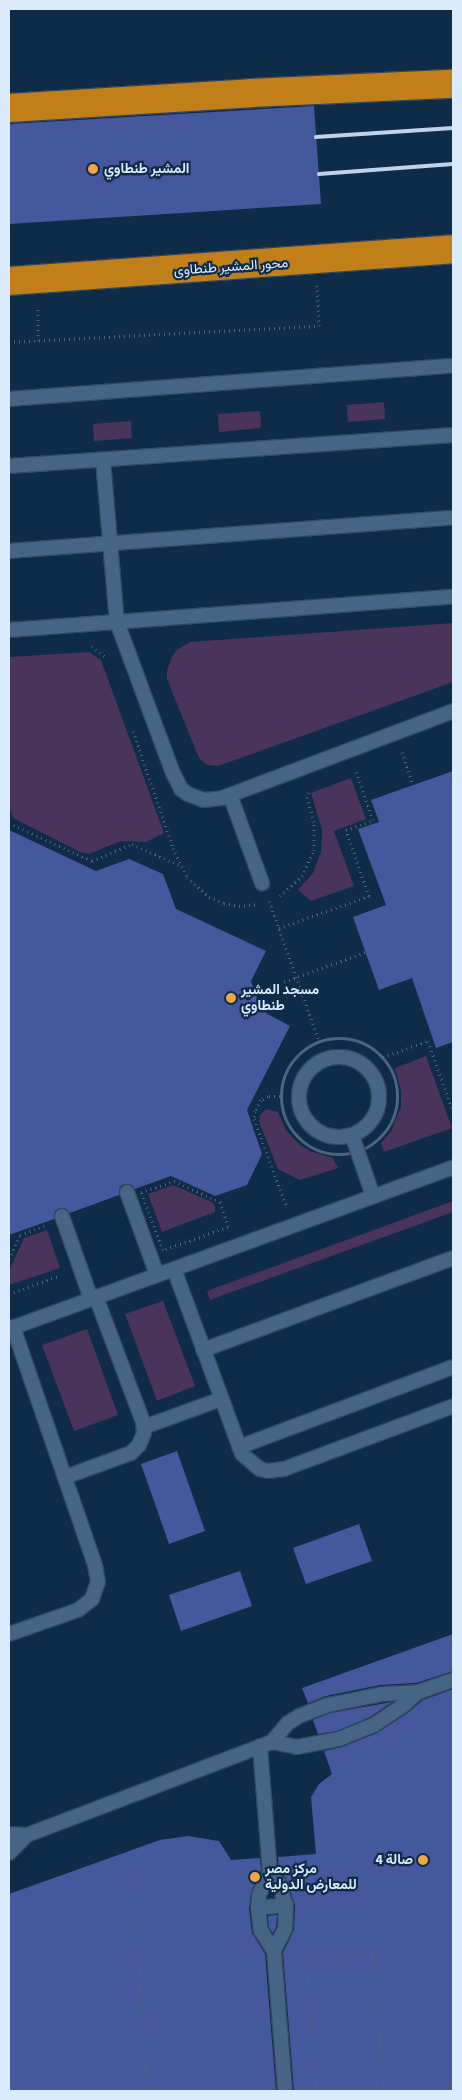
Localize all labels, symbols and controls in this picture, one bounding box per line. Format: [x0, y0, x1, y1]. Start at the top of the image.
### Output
place label: المشير طنطاوي [104, 161, 189, 177]
marker: المشير طنطاوي [86, 162, 100, 176]
street label: محور المشير طنطاوى [173, 255, 289, 279]
place label: مسجد المشير طنطاوي [241, 982, 319, 1014]
marker: مسجد المشير طنطاوي [225, 992, 237, 1004]
place label: صالة 4 [375, 1852, 413, 1868]
marker: صالة 4 [417, 1854, 429, 1866]
place label: مركز مصر للمعارض الدولية [265, 1861, 357, 1894]
marker: مركز مصر للمعارض الدولية [249, 1871, 261, 1883]

